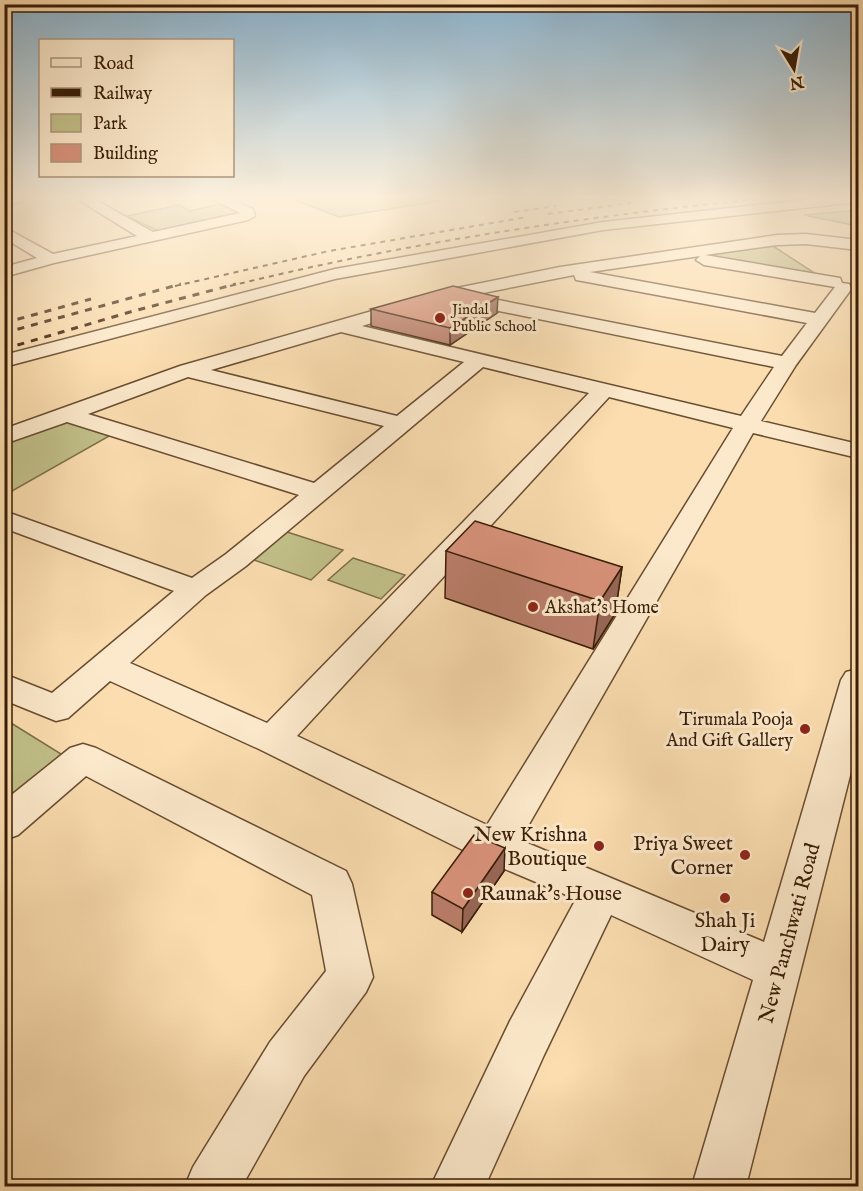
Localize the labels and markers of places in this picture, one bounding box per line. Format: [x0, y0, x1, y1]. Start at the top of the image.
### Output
place label: Jindal Public School [450, 300, 537, 336]
marker: Jindal Public School [433, 311, 447, 325]
place label: Akshat's Home [544, 597, 659, 620]
marker: Akshat's Home [526, 600, 540, 614]
place label: Tirumala Pooja And Gift Gallery [665, 709, 793, 753]
marker: Tirumala Pooja And Gift Gallery [798, 722, 812, 736]
place label: New Krishna Boutique [474, 822, 588, 873]
place label: Priya Sweet Corner [633, 831, 733, 882]
marker: New Krishna Boutique [592, 839, 606, 853]
marker: Priya Sweet Corner [738, 848, 752, 862]
place label: Raunak's House [480, 881, 622, 908]
marker: Raunak's House [461, 886, 475, 900]
marker: Shah Ji Dairy [718, 891, 732, 905]
place label: Shah Ji Dairy [695, 908, 755, 959]

